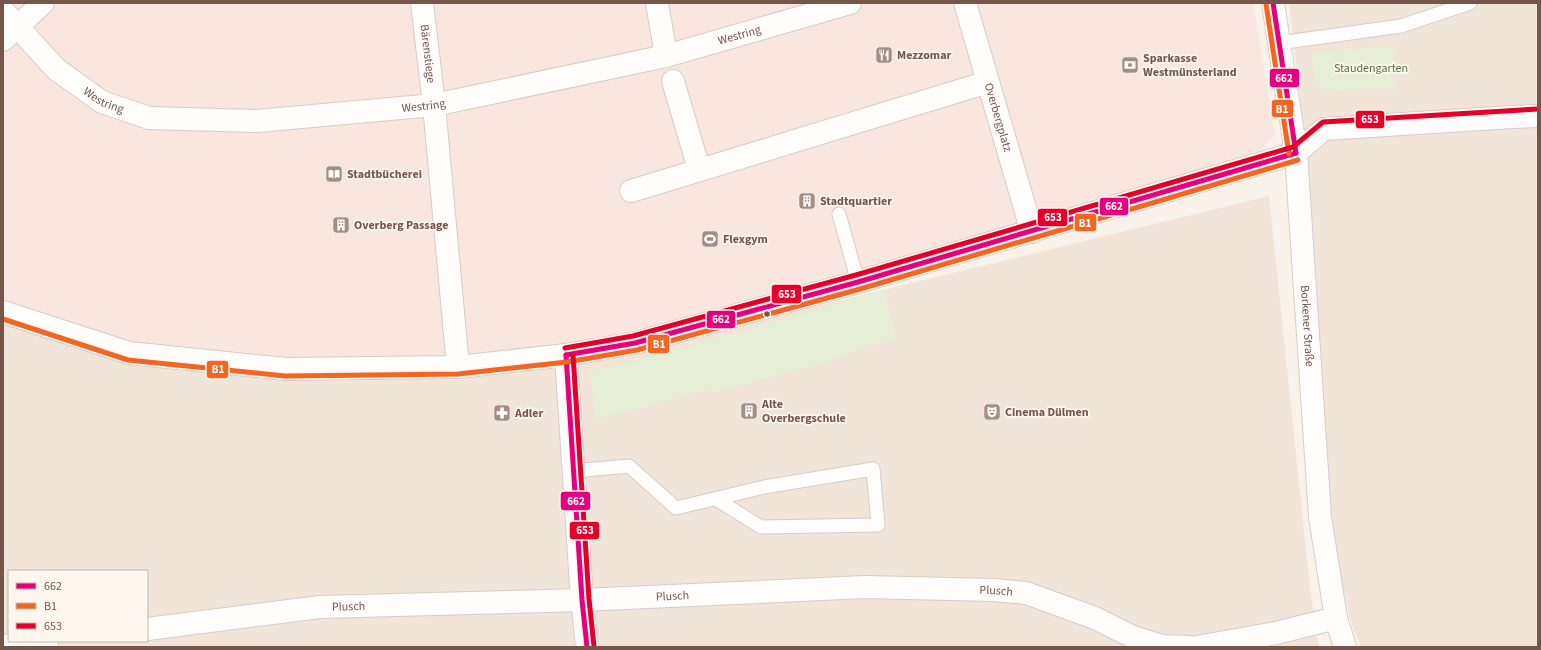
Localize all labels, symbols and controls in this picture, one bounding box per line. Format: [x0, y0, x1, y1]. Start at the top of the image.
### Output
street label: Westring [716, 21, 763, 49]
street label: Bärenstiege [416, 23, 440, 84]
restaurant icon: Mezzomar [874, 45, 894, 65]
place label: Mezzomar [897, 47, 951, 64]
place label: Sparkasse Westmünsterland [1143, 50, 1237, 81]
bank icon: Sparkasse Westmünsterland [1120, 55, 1140, 75]
park label: Staudengarten [1334, 60, 1408, 77]
line badge: 662 [1269, 68, 1300, 88]
text: 662 [1275, 71, 1293, 86]
street label: Overbergplatz [980, 81, 1017, 154]
street label: Westring [80, 83, 126, 117]
street label: Westring [401, 94, 447, 116]
line badge: B1 [1271, 99, 1294, 118]
text: B1 [1276, 102, 1288, 117]
line badge: 653 [1355, 110, 1385, 129]
text: 653 [1361, 112, 1379, 127]
library icon: Stadtbücherei [324, 164, 344, 184]
place label: Stadtbücherei [347, 166, 422, 183]
building icon: Stadtquartier [797, 191, 817, 211]
place label: Stadtquartier [820, 193, 892, 210]
line badge: 662 [1099, 197, 1129, 216]
text: 662 [1105, 199, 1123, 214]
line badge: 653 [1037, 208, 1068, 227]
text: 653 [1044, 210, 1062, 225]
line badge: B1 [1074, 213, 1097, 232]
building icon: Overberg Passage [331, 215, 351, 235]
text: B1 [1079, 216, 1091, 231]
place label: Overberg Passage [354, 217, 448, 234]
sports icon: Flexgym [700, 229, 720, 249]
place label: Flexgym [723, 231, 768, 248]
line badge: 653 [771, 284, 802, 304]
street label: Borkener Straße [1296, 285, 1319, 367]
text: 653 [778, 287, 796, 302]
unlabelled marker [762, 309, 772, 319]
line badge: 662 [706, 310, 736, 329]
text: 662 [712, 312, 730, 327]
line badge: B1 [647, 334, 670, 354]
text: B1 [653, 337, 665, 352]
line badge: B1 [206, 360, 229, 379]
text: B1 [212, 362, 224, 377]
place label: Alte Overbergschule [761, 396, 846, 427]
building icon: Alte Overbergschule [739, 401, 759, 421]
theatre icon: Cinema Dülmen [982, 402, 1002, 422]
pharmacy icon: Adler [492, 403, 512, 423]
place label: Cinema Dülmen [1005, 404, 1089, 421]
place label: Adler [514, 405, 543, 422]
line badge: 662 [560, 491, 591, 511]
text: 662 [567, 494, 585, 509]
line badge: 653 [569, 521, 600, 540]
text: 653 [576, 523, 594, 538]
legend [8, 570, 148, 642]
text: 662 [44, 578, 62, 595]
street label: Plusch [979, 581, 1014, 600]
street label: Plusch [655, 587, 690, 605]
street label: Plusch [332, 597, 366, 615]
text: B1 [44, 598, 57, 615]
text: 653 [44, 618, 62, 635]

